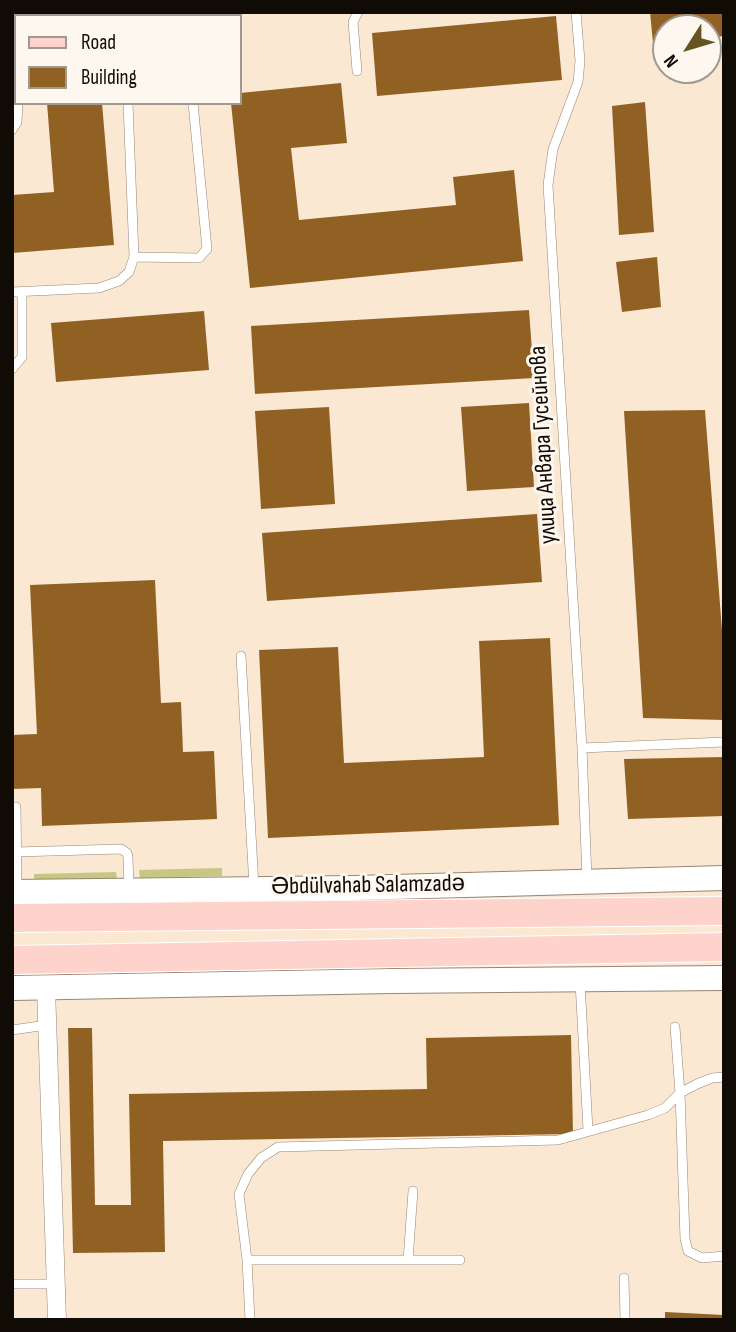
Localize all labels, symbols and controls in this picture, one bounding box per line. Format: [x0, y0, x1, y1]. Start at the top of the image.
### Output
legend [14, 14, 242, 105]
north arrow [652, 14, 722, 84]
text: Road [81, 30, 116, 55]
text: N [659, 50, 684, 72]
text: Building [81, 65, 137, 90]
street label: улица Анвара Гусейнова [524, 345, 564, 545]
street label: Əbdülvahab Salamzadə [271, 870, 465, 902]

